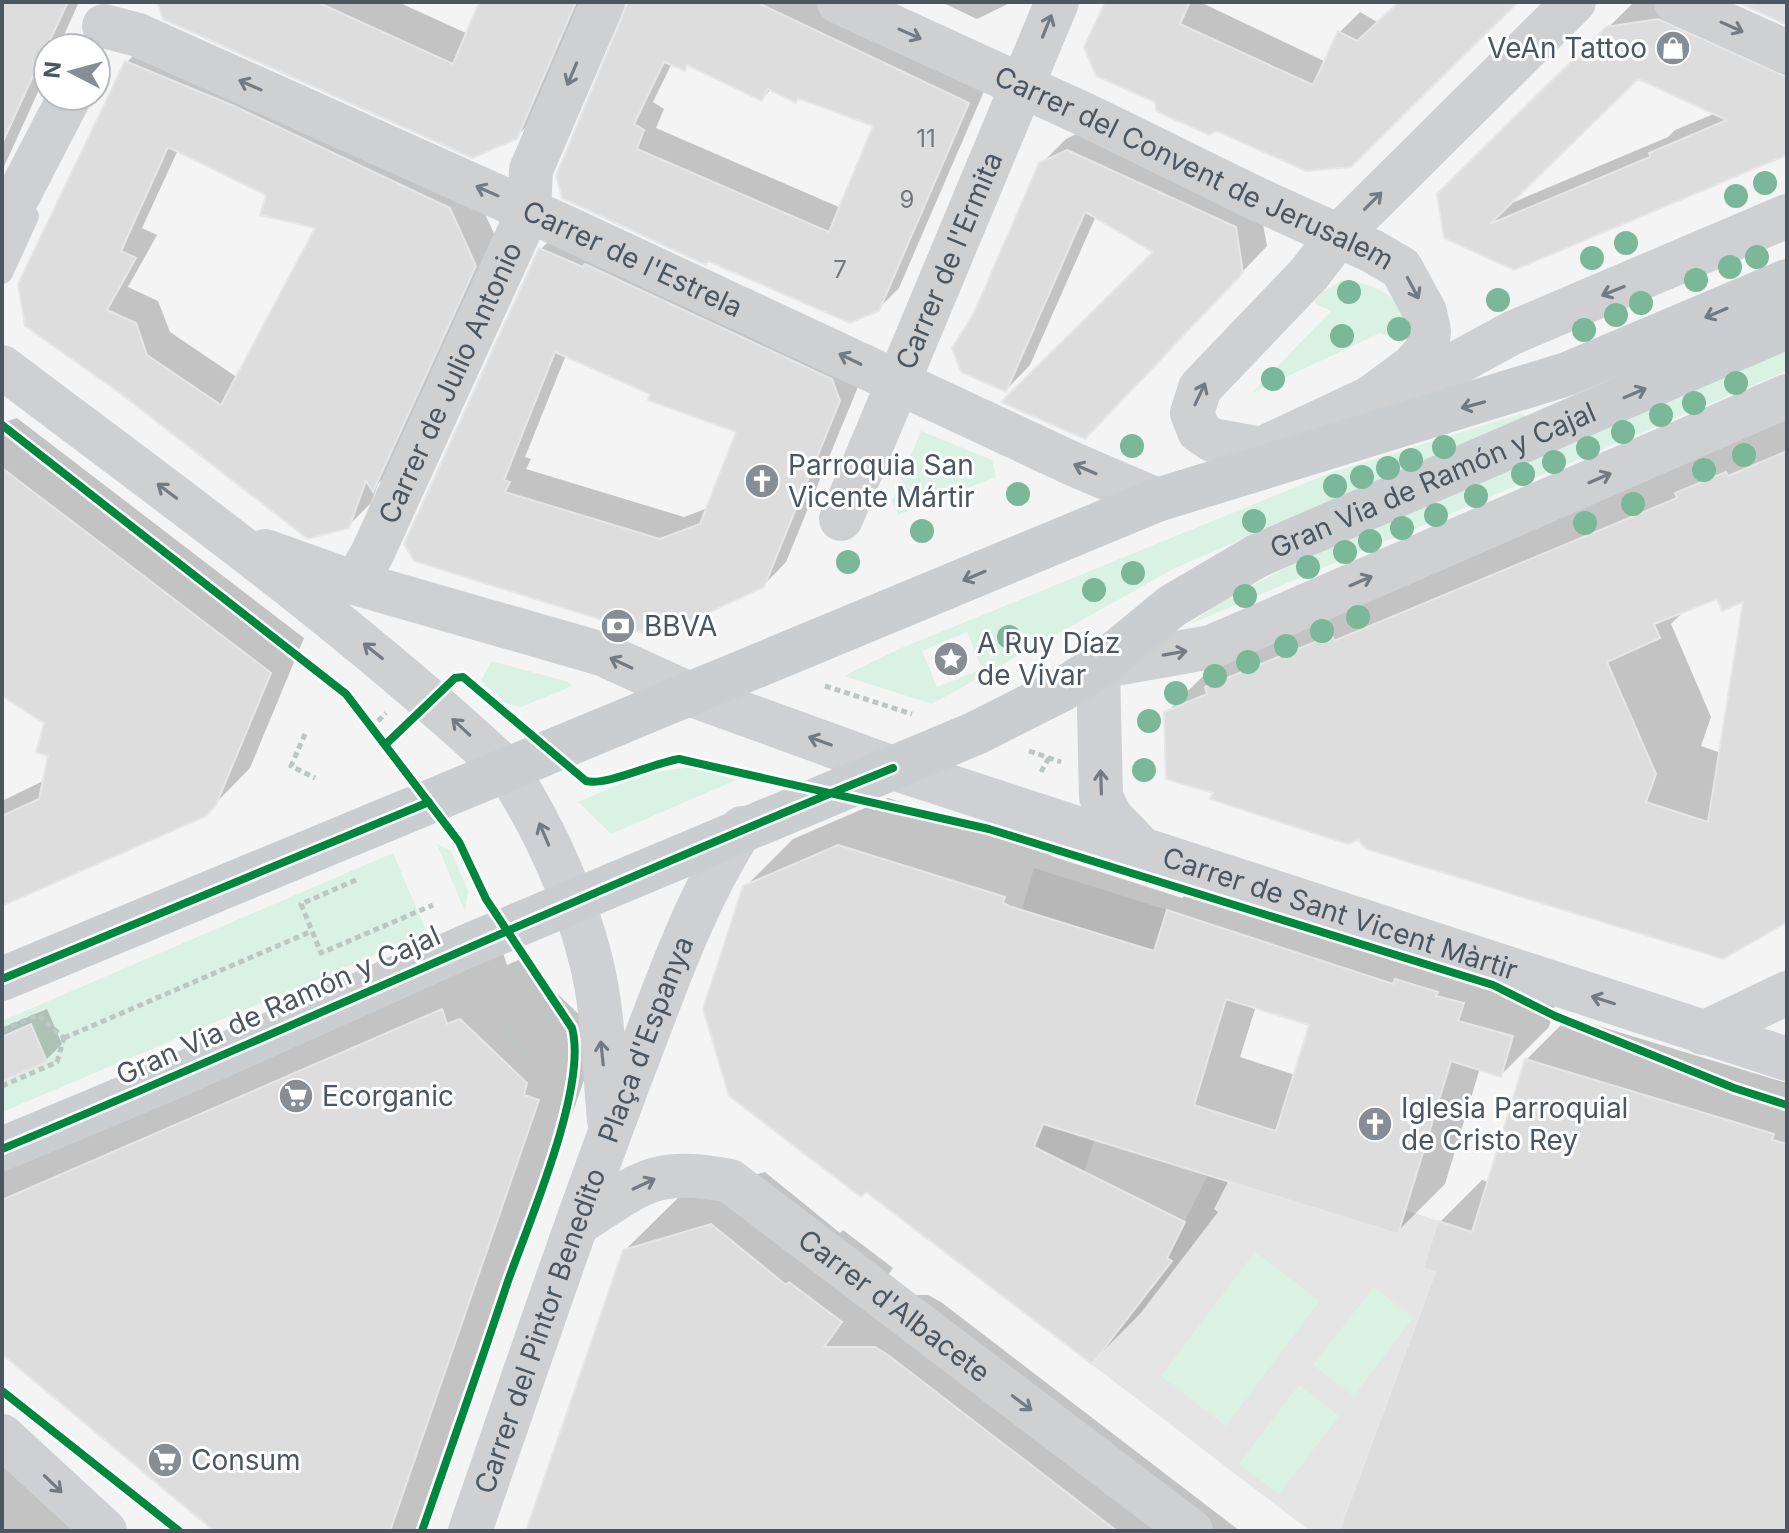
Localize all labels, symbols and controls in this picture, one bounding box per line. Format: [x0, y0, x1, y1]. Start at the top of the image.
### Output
one-way arrow [1040, 14, 1055, 39]
one-way arrow [1719, 20, 1743, 35]
one-way arrow [897, 27, 921, 42]
shop icon: VeAn Tattoo [1654, 29, 1692, 67]
place label: VeAn Tattoo [1487, 31, 1647, 65]
north arrow [32, 32, 112, 112]
street label: Carrer del Convent de Jerusalem [989, 59, 1400, 277]
text: N [38, 60, 66, 80]
one-way arrow [564, 61, 579, 85]
one-way arrow [238, 77, 262, 92]
house number: 11 [916, 124, 936, 153]
street label: Carrer de l'Ermita [888, 147, 1009, 375]
one-way arrow [475, 183, 499, 198]
house number: 9 [900, 185, 914, 214]
one-way arrow [1363, 192, 1382, 211]
street label: Carrer de l'Estrela [517, 193, 748, 324]
street label: Carrer de Julio Antonio [371, 236, 529, 529]
house number: 7 [833, 255, 847, 284]
one-way arrow [1406, 276, 1421, 300]
one-way arrow [1601, 285, 1626, 300]
one-way arrow [1704, 307, 1729, 321]
one-way arrow [838, 351, 862, 366]
one-way arrow [1193, 383, 1208, 407]
one-way arrow [1622, 384, 1646, 399]
street label: Gran Via de Ramón y Cajal [1265, 395, 1601, 565]
one-way arrow [1460, 398, 1486, 413]
place label: Parroquia San Vicente Mártir [788, 448, 975, 514]
one-way arrow [1074, 461, 1098, 476]
church icon: Parroquia San Vicente Mártir [743, 462, 781, 500]
one-way arrow [1587, 469, 1612, 484]
one-way arrow [156, 483, 178, 500]
one-way arrow [962, 569, 987, 584]
one-way arrow [1348, 573, 1373, 588]
bank icon: BBVA [599, 607, 637, 645]
place label: BBVA [644, 609, 717, 643]
place label: A Ruy Díaz de Vivar [977, 626, 1121, 692]
place icon: A Ruy Díaz de Vivar [932, 640, 970, 678]
one-way arrow [363, 642, 384, 660]
one-way arrow [1162, 645, 1187, 660]
one-way arrow [609, 655, 633, 670]
one-way arrow [451, 718, 471, 737]
one-way arrow [808, 733, 833, 748]
one-way arrow [1093, 769, 1108, 796]
one-way arrow [536, 822, 551, 847]
street label: Carrer de Sant Vicent Màrtir [1158, 840, 1522, 987]
street label: Gran Via de Ramón y Cajal [111, 918, 445, 1092]
street label: Plaça d'Espanya [591, 931, 701, 1147]
one-way arrow [1591, 992, 1617, 1007]
one-way arrow [595, 1040, 610, 1067]
supermarket icon: Ecorganic [277, 1077, 315, 1115]
place label: Ecorganic [322, 1079, 454, 1113]
place label: Iglesia Parroquial de Cristo Rey [1401, 1091, 1628, 1157]
church icon: Iglesia Parroquial de Cristo Rey [1356, 1105, 1394, 1143]
street label: Carrer del Pintor Benedito [467, 1163, 612, 1498]
one-way arrow [631, 1176, 655, 1191]
street label: Carrer d'Albacete [791, 1222, 997, 1389]
one-way arrow [1011, 1395, 1033, 1412]
supermarket icon: Consum [146, 1441, 184, 1479]
place label: Consum [191, 1443, 301, 1477]
one-way arrow [43, 1475, 63, 1494]

